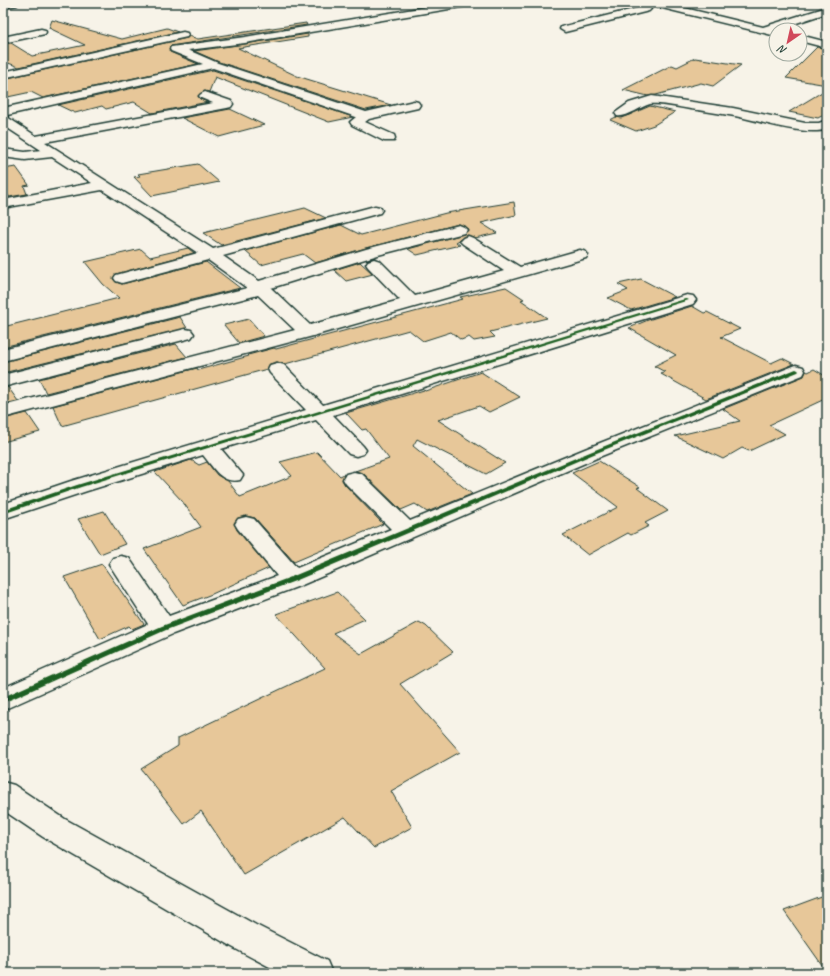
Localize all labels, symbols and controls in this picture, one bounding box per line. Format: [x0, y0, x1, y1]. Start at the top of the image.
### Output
north arrow [768, 22, 808, 62]
text: N [774, 41, 789, 58]

